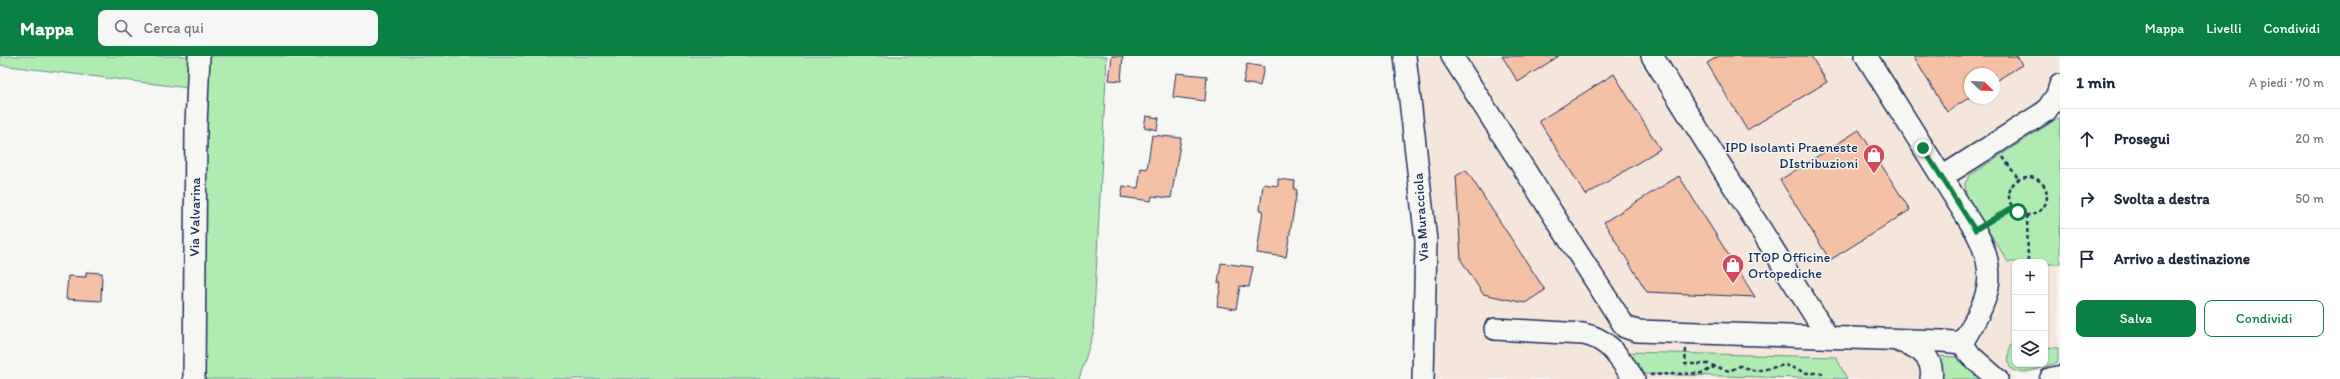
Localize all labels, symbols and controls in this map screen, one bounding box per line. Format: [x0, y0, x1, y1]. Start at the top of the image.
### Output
search box [98, 10, 378, 46]
text: Mappa [20, 17, 74, 40]
icon: search [112, 17, 134, 39]
text: Cerca qui [144, 19, 204, 37]
text: Mappa [2145, 20, 2184, 37]
text: Livelli [2206, 20, 2241, 37]
text: Condividi [2263, 20, 2320, 37]
north arrow [1964, 68, 2000, 104]
text: 1 min [2076, 72, 2115, 92]
text: A piedi · 70 m [2249, 75, 2324, 90]
icon: ahead [2076, 128, 2098, 150]
text: Prosegui [2114, 130, 2170, 148]
text: 20 m [2295, 131, 2324, 146]
place label: IPD Isolanti Praeneste DIstribuzioni [1725, 139, 1858, 172]
route end [1914, 139, 1932, 157]
shop icon: IPD Isolanti Praeneste DIstribuzioni [1861, 142, 1887, 175]
street label: Via Muracciola [1409, 171, 1433, 262]
street label: Via Valvarina [186, 176, 204, 257]
icon: right [2076, 188, 2098, 210]
text: Svolta a destra [2114, 190, 2210, 208]
text: 50 m [2295, 191, 2324, 206]
route start [2009, 203, 2027, 221]
icon: arrive [2076, 248, 2098, 270]
place label: ITOP Officine Ortopediche [1748, 249, 1831, 282]
text: Arrivo a destinazione [2114, 250, 2250, 268]
shop icon: ITOP Officine Ortopediche [1720, 252, 1746, 285]
map controls [2012, 259, 2048, 367]
button: + [2012, 259, 2048, 295]
button: − [2012, 295, 2048, 331]
button: Salva [2076, 300, 2196, 337]
button: Condividi [2204, 300, 2324, 337]
button: layers [2012, 331, 2048, 367]

